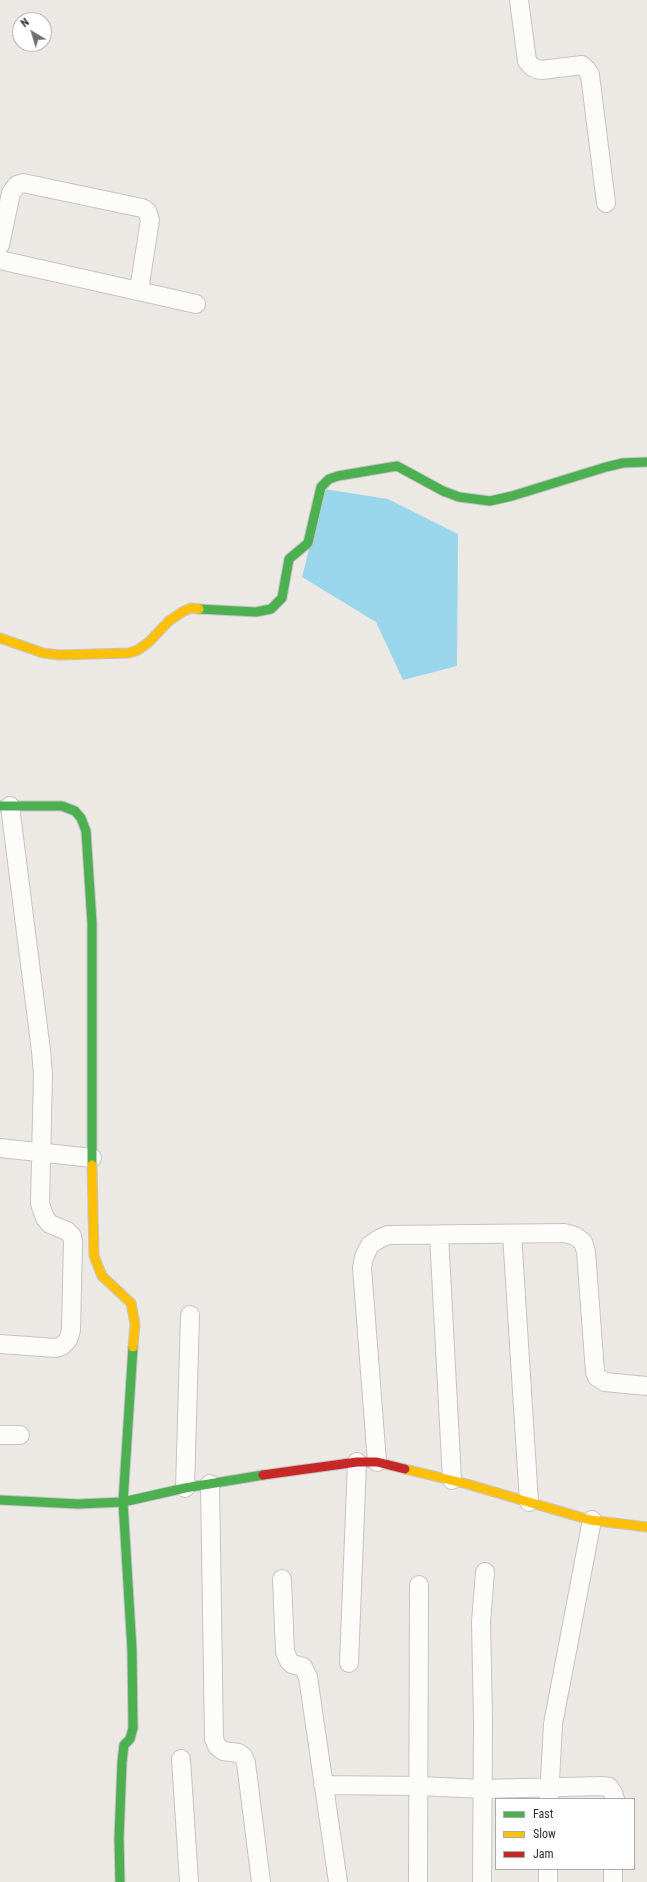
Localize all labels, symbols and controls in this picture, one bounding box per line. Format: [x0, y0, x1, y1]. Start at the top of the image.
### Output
north arrow [12, 12, 52, 52]
text: N [18, 16, 32, 30]
legend [495, 1798, 635, 1870]
text: Fast [533, 1807, 553, 1821]
text: Slow [533, 1827, 556, 1841]
text: Jam [533, 1847, 554, 1861]

